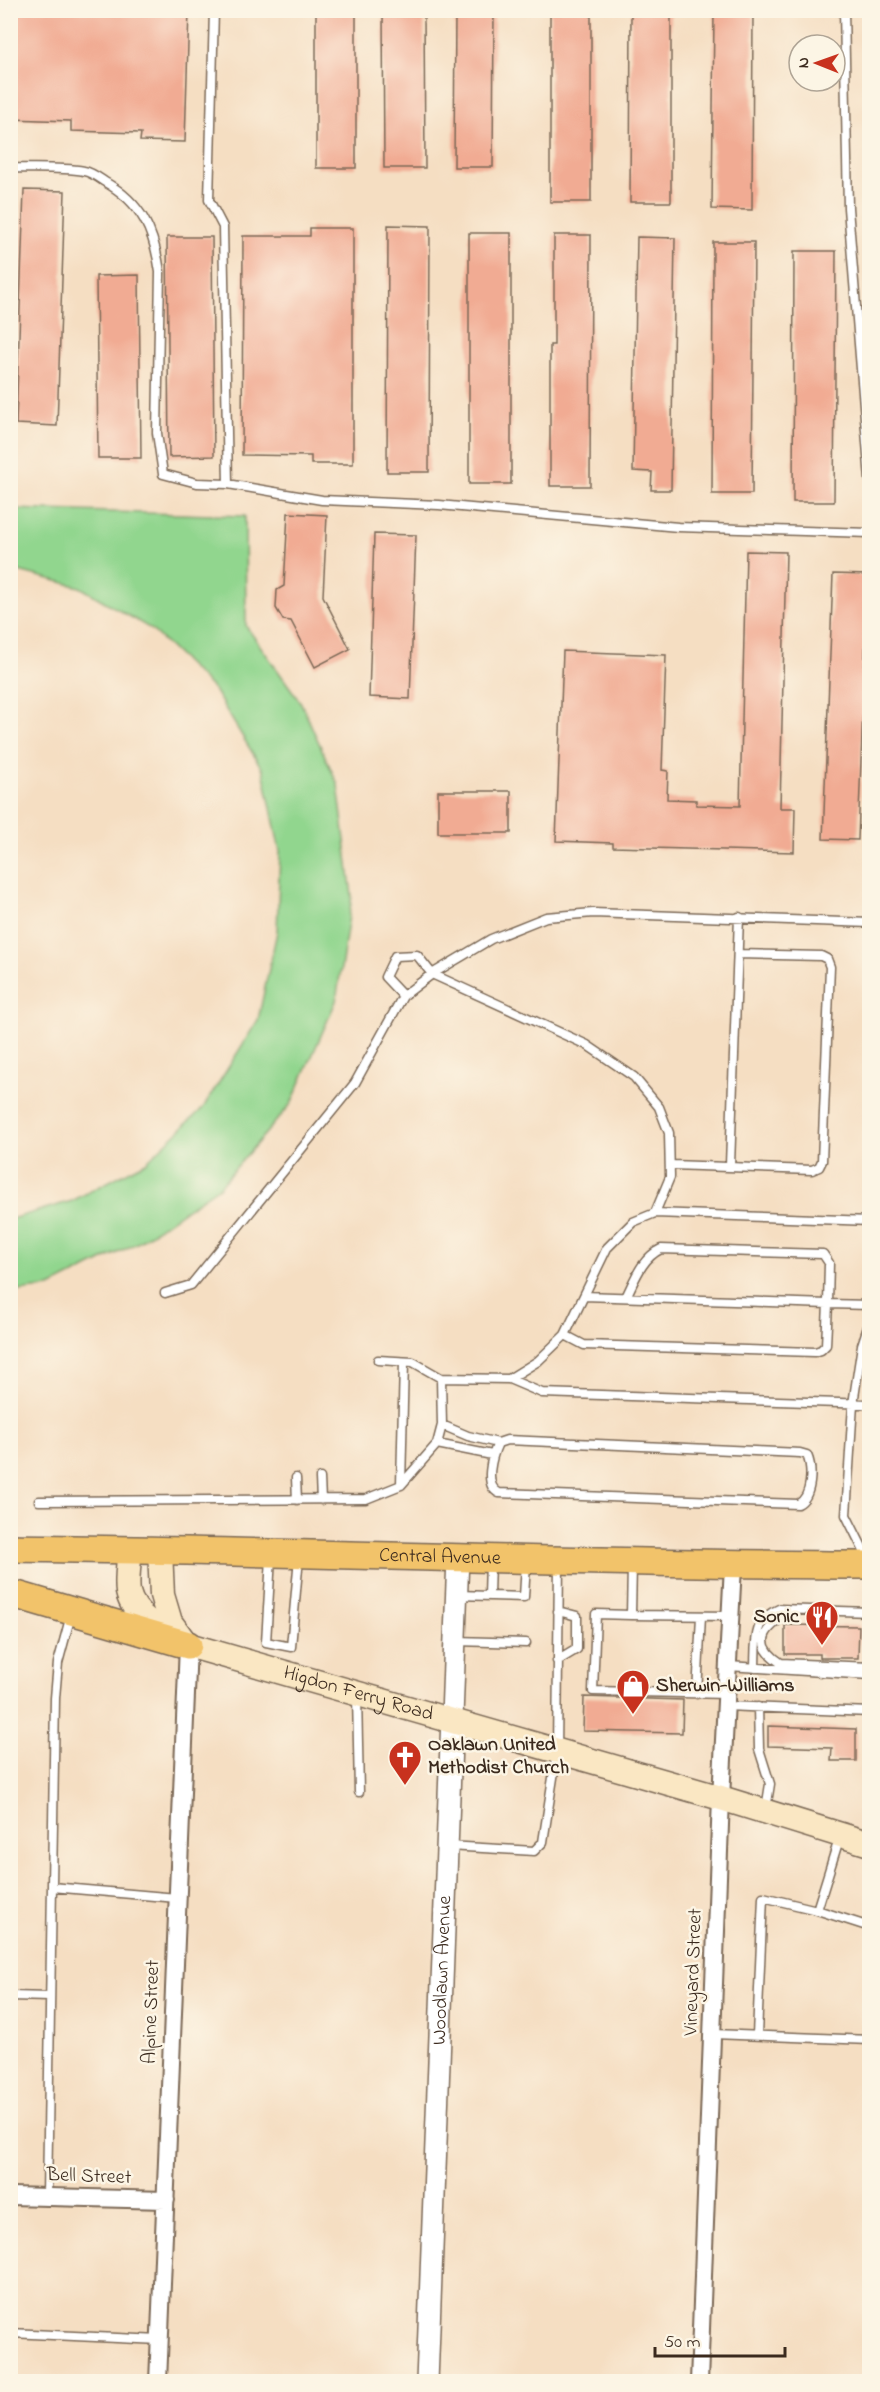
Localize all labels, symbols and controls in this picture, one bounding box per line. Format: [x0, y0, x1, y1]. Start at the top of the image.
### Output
north arrow [787, 33, 847, 93]
text: N [792, 57, 816, 68]
street label: Central Avenue [379, 1541, 501, 1573]
restaurant icon: Sonic [804, 1599, 840, 1646]
place label: Sonic [753, 1603, 800, 1632]
street label: Higdon Ferry Road [280, 1659, 437, 1729]
shop icon: Sherwin-Williams [615, 1668, 651, 1715]
place label: Sherwin-Williams [656, 1672, 795, 1701]
place label: Oaklawn United Methodist Church [428, 1731, 569, 1783]
church icon: Oaklawn United Methodist Church [387, 1739, 423, 1786]
street label: Woodlawn Avenue [425, 1895, 460, 2046]
street label: Vineyard Street [677, 1907, 711, 2037]
street label: Alpine Street [136, 1959, 168, 2065]
street label: Bell Street [45, 2161, 132, 2193]
scale bar [655, 2320, 786, 2358]
text: 50 m [664, 2330, 701, 2356]

